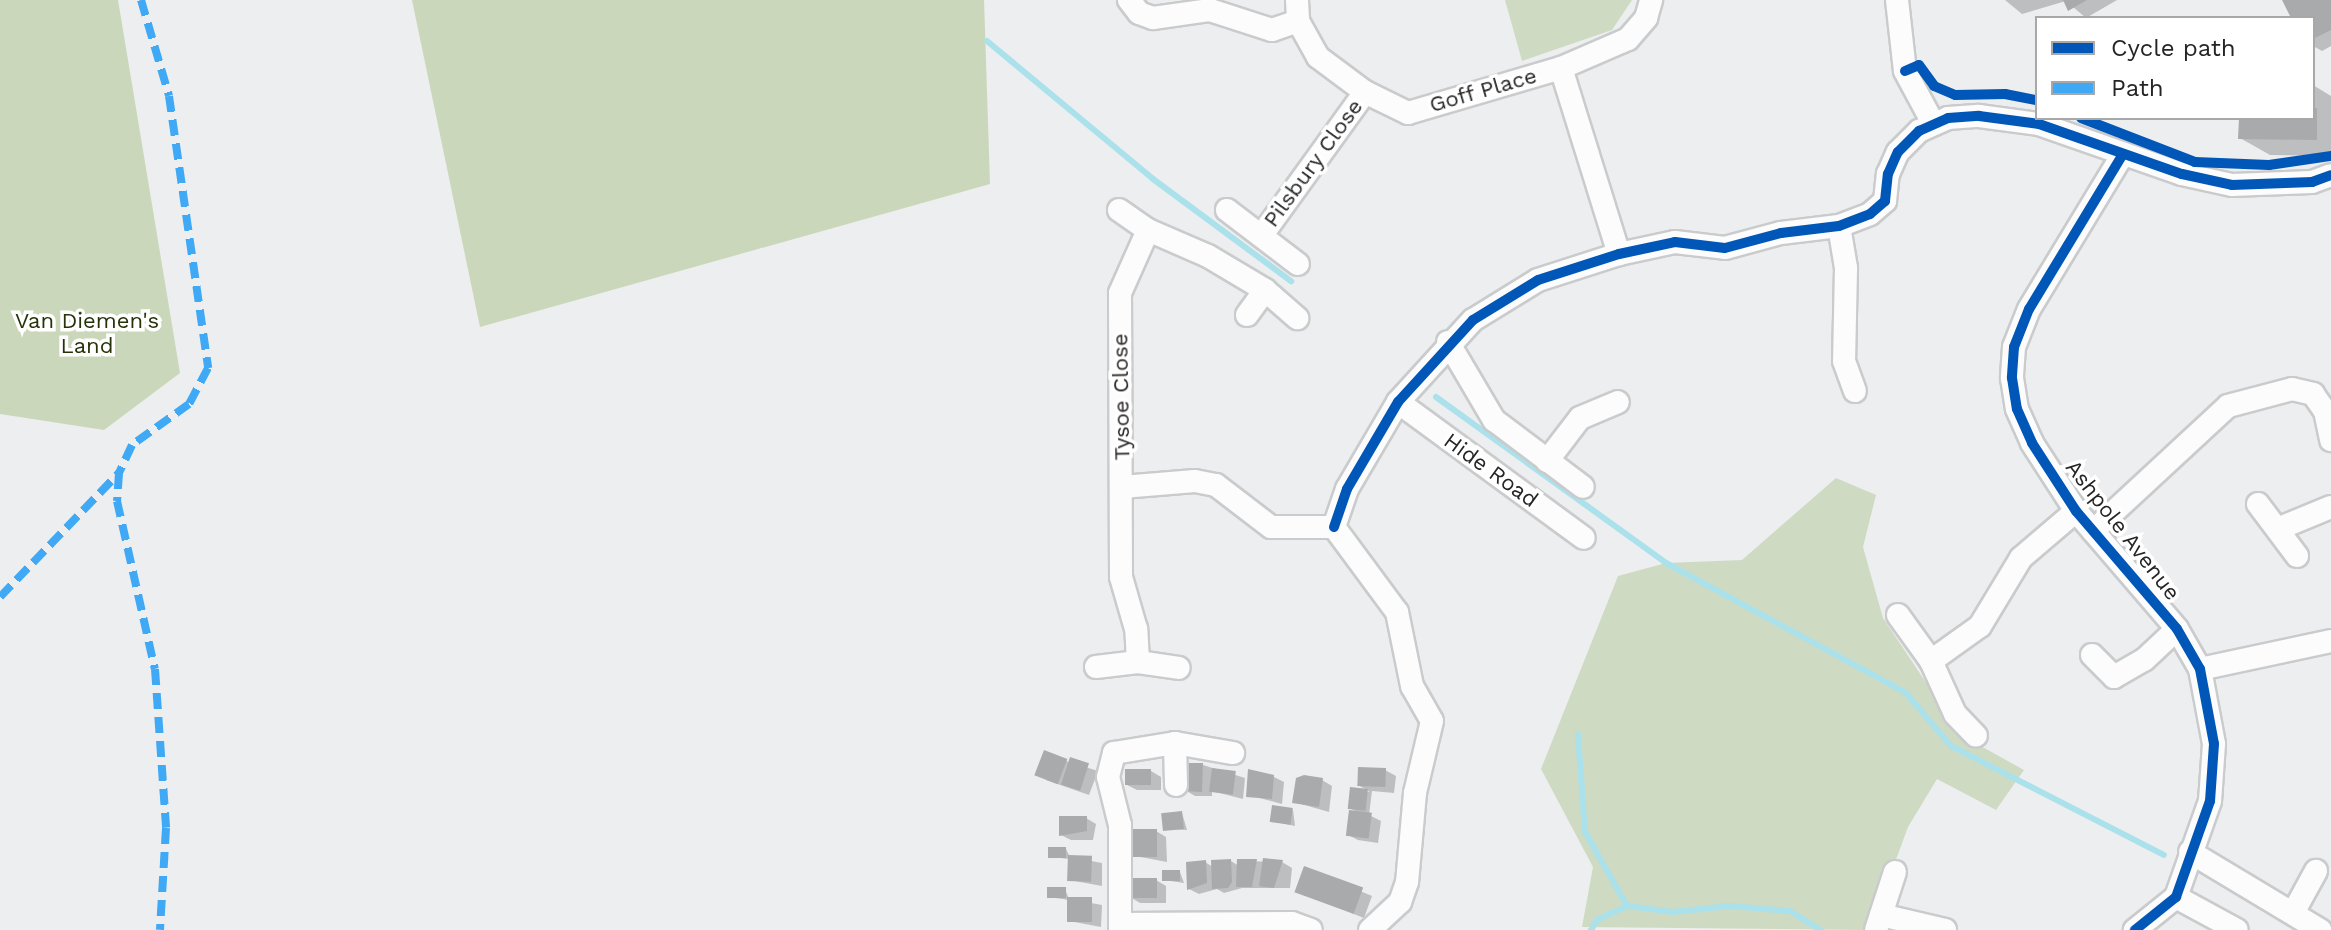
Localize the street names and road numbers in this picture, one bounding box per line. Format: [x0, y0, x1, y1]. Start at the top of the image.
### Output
street label: Goff Place [1426, 62, 1540, 118]
street label: Pilsbury Close [1258, 94, 1368, 232]
street label: Tysoe Close [1107, 333, 1135, 461]
street label: Hide Road [1439, 427, 1543, 513]
street label: Ashpole Avenue [2060, 454, 2186, 606]

